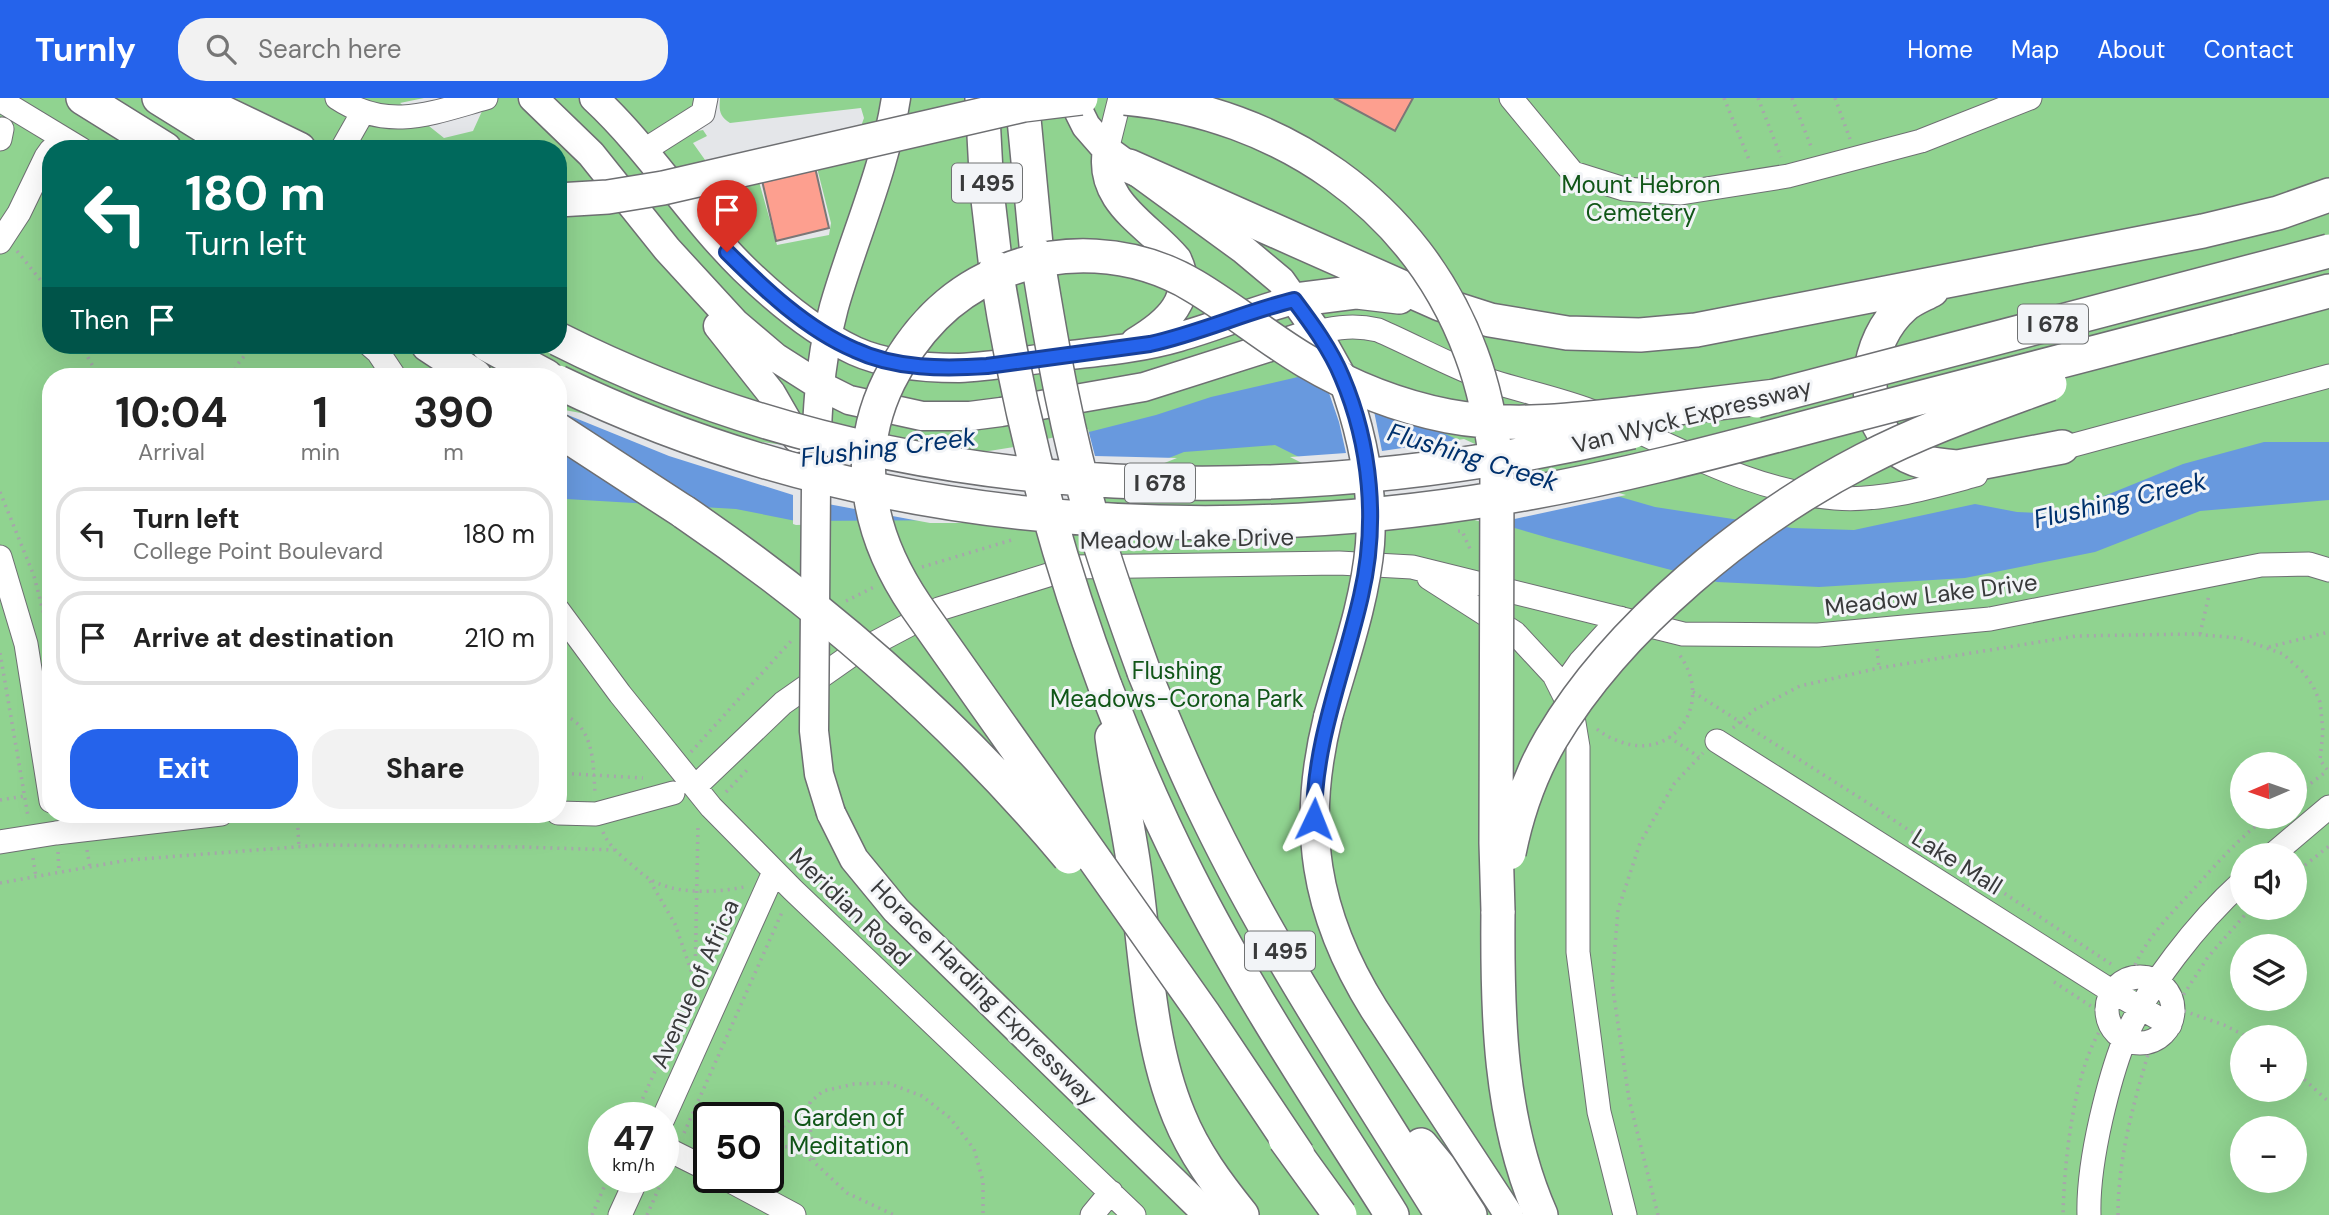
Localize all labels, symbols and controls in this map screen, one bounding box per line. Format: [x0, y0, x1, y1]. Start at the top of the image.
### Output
search box [178, 18, 668, 81]
text: Turnly [35, 28, 136, 71]
icon: search [202, 30, 240, 68]
text: Search here [258, 32, 401, 66]
text: Home [1907, 34, 1973, 65]
text: Map [2011, 34, 2059, 65]
text: About [2097, 34, 2166, 65]
text: Contact [2204, 34, 2294, 65]
text: 180 m [185, 161, 326, 225]
road number: I 495 [952, 164, 1022, 202]
icon: left [70, 168, 161, 259]
park label: Mount Hebron Cemetery [1561, 169, 1721, 228]
pin [697, 180, 757, 252]
icon: arrive [708, 191, 746, 229]
text: Turn left [185, 223, 307, 265]
icon: arrive [143, 301, 181, 339]
text: Then [70, 303, 129, 337]
road number: I 678 [2018, 304, 2088, 344]
street label: Van Wyck Expressway [1569, 371, 1815, 460]
text: 10:04 [115, 385, 228, 440]
text: 1 [313, 385, 328, 440]
text: 390 [413, 385, 494, 440]
water label: Flushing Creek [1384, 415, 1563, 499]
water label: Flushing Creek [798, 419, 978, 475]
text: Arrival [138, 437, 205, 467]
text: min [301, 437, 340, 467]
text: m [443, 437, 464, 467]
water label: Flushing Creek [2030, 463, 2210, 536]
road number: I 678 [1125, 464, 1195, 502]
text: Turn left [133, 502, 240, 536]
icon: left [74, 515, 112, 553]
text: 180 m [463, 517, 535, 551]
street label: Meadow Lake Drive [1080, 521, 1294, 556]
text: College Point Boulevard [133, 536, 383, 566]
street label: Meadow Lake Drive [1823, 566, 2039, 623]
icon: arrive [74, 619, 112, 657]
text: Arrive at destination [133, 621, 394, 655]
text: 210 m [464, 621, 535, 655]
park label: Flushing Meadows-Corona Park [1050, 655, 1304, 714]
button: Exit [70, 729, 298, 809]
button: Share [312, 729, 539, 809]
north arrow [2230, 752, 2306, 830]
map controls [2230, 752, 2307, 1193]
position arrow [1277, 782, 1351, 856]
street label: Lake Mall [1906, 822, 2008, 901]
street label: Meridian Road [783, 840, 918, 973]
button: sound [2230, 843, 2307, 920]
street label: Horace Harding Expressway [864, 873, 1104, 1113]
street label: Avenue of Africa [643, 894, 746, 1073]
road number: I 495 [1245, 932, 1315, 971]
button: layers [2230, 934, 2307, 1011]
button: + [2230, 1025, 2307, 1102]
speed limit sign: 50 [693, 1102, 784, 1193]
park label: Garden of Meditation [789, 1102, 909, 1161]
text: 47 [613, 1115, 654, 1161]
button: − [2230, 1116, 2307, 1193]
text: km/h [612, 1153, 655, 1177]

